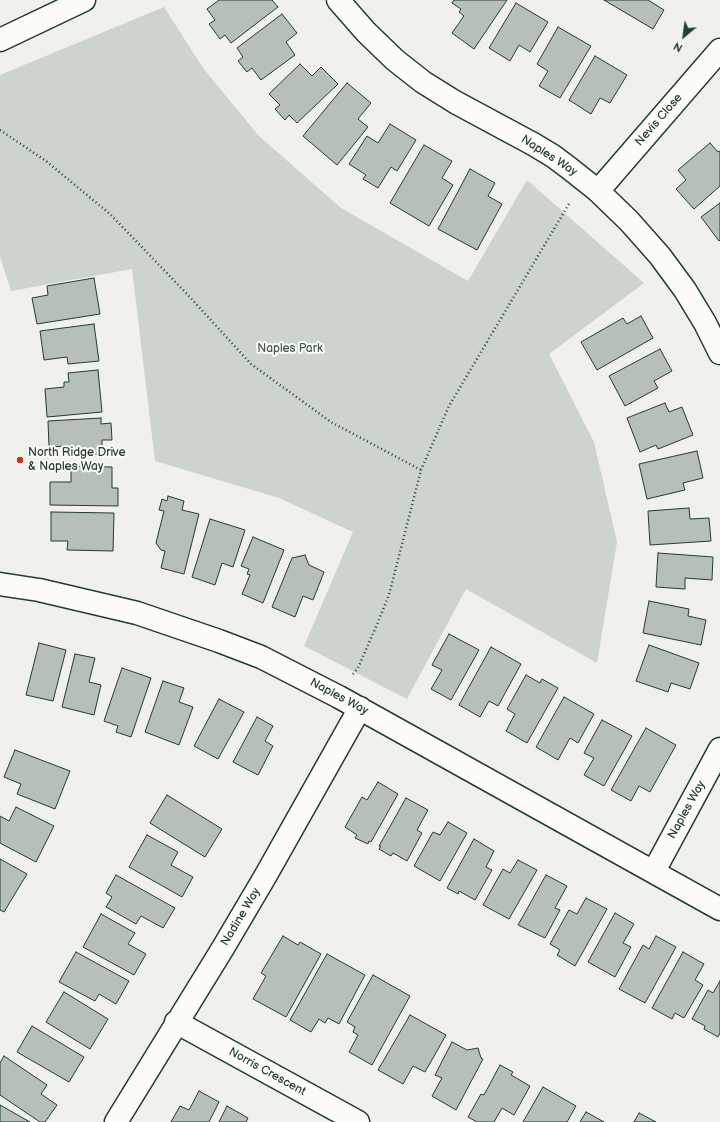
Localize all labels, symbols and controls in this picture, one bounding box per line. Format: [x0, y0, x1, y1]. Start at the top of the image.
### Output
north arrow [664, 16, 704, 56]
text: N [671, 39, 685, 55]
street label: Nevis Close [632, 91, 686, 149]
street label: Naples Way [518, 132, 580, 180]
park label: Naples Park [257, 342, 323, 356]
place label: North Ridge Drive & Naples Way [28, 446, 126, 474]
marker: North Ridge Drive & Naples Way [15, 455, 25, 465]
street label: Naples Way [307, 676, 371, 718]
street label: Naples Way [665, 778, 709, 842]
street label: Nadine Way [218, 885, 264, 949]
street label: Norris Crescent [226, 1045, 308, 1099]

